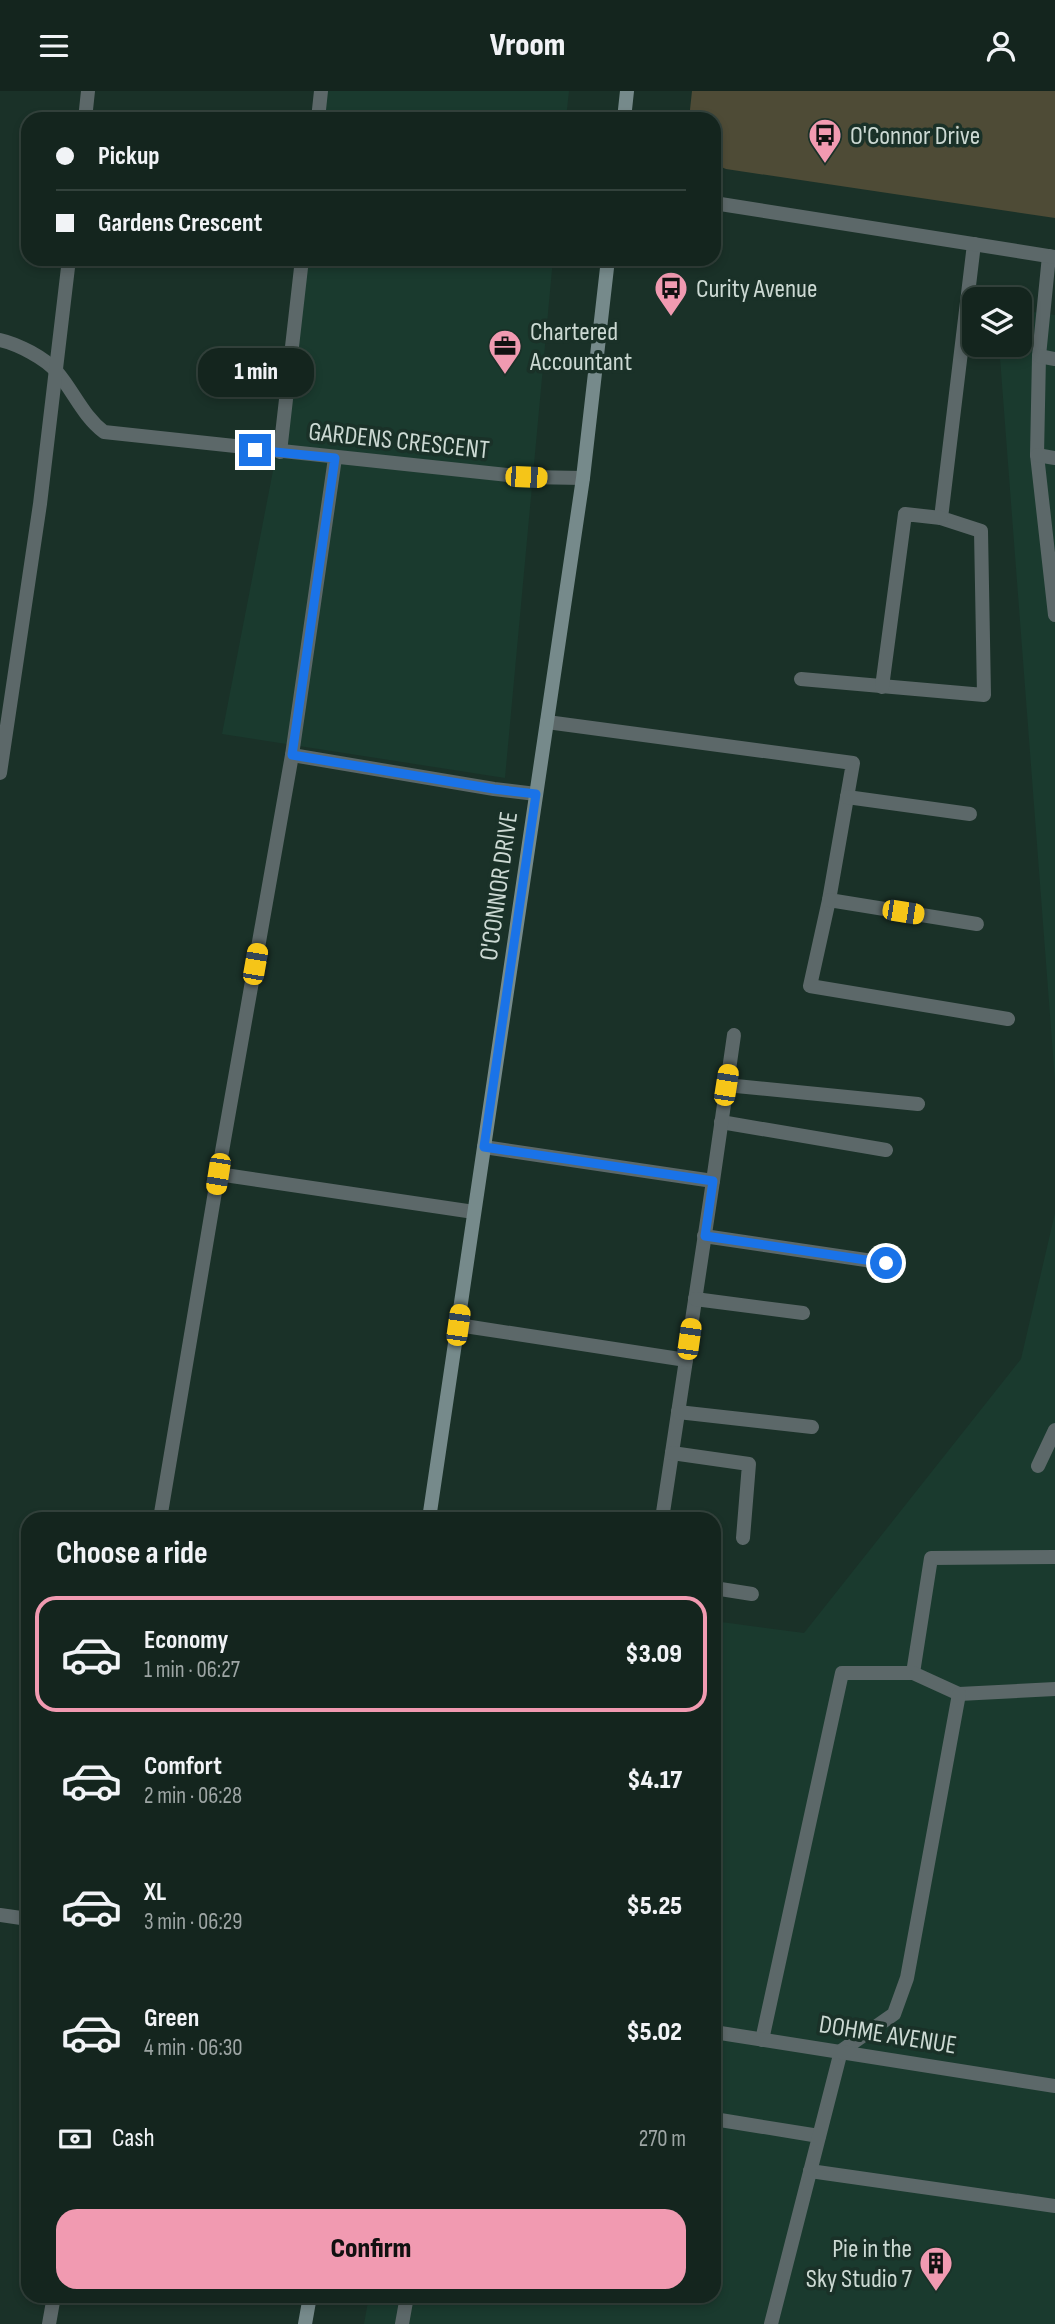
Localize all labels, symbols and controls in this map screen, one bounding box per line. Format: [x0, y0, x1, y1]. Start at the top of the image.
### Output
text: Vroom [490, 26, 565, 65]
icon: menu [35, 27, 73, 65]
icon: person [982, 27, 1020, 65]
bus stop icon: O'Connor Drive [806, 116, 844, 165]
place label: O'Connor Drive [850, 121, 980, 152]
text: Pickup [98, 141, 160, 172]
text: Gardens Crescent [98, 208, 262, 239]
bus stop icon: Curity Avenue [652, 269, 690, 318]
place label: Curity Avenue [696, 274, 817, 305]
map controls [962, 287, 1032, 357]
button: layers [962, 287, 1032, 357]
place label: Chartered Accountant [529, 317, 632, 378]
office icon: Chartered Accountant [486, 327, 524, 376]
callout: 1 min [197, 349, 313, 397]
text: 1 min [234, 358, 278, 386]
street label: GARDENS CRESCENT [307, 417, 491, 466]
route end [239, 434, 271, 466]
car [505, 466, 548, 488]
street label: O'CONNOR DRIVE [474, 810, 525, 963]
car [881, 898, 926, 926]
car [242, 941, 269, 987]
car [713, 1063, 740, 1107]
car [205, 1152, 232, 1196]
route start [870, 1247, 902, 1279]
car [445, 1303, 472, 1347]
car [676, 1317, 703, 1361]
text: Choose a ride [56, 1534, 208, 1573]
icon: car [60, 1623, 123, 1686]
text: Economy [144, 1625, 228, 1656]
text: $3.09 [625, 1639, 682, 1670]
text: 1 min · 06:27 [144, 1656, 240, 1684]
icon: car [60, 1749, 123, 1812]
text: Comfort [144, 1751, 222, 1782]
text: $4.17 [627, 1765, 682, 1796]
text: 2 min · 06:28 [144, 1782, 242, 1810]
icon: car [60, 1875, 123, 1938]
text: XL [144, 1877, 166, 1908]
text: $5.25 [626, 1891, 682, 1922]
text: 3 min · 06:29 [144, 1908, 242, 1936]
icon: car [60, 2001, 123, 2064]
text: Green [144, 2003, 199, 2034]
street label: DOHME AVENUE [817, 2009, 959, 2062]
text: $5.02 [626, 2017, 682, 2048]
text: 4 min · 06:30 [144, 2034, 243, 2062]
icon: cash [56, 2120, 94, 2158]
text: Cash [112, 2123, 155, 2154]
text: 270 m [639, 2125, 686, 2153]
button: Confirm [56, 2209, 686, 2289]
place label: Pie in the Sky Studio 7 [806, 2234, 913, 2295]
building icon: Pie in the Sky Studio 7 [917, 2244, 955, 2293]

